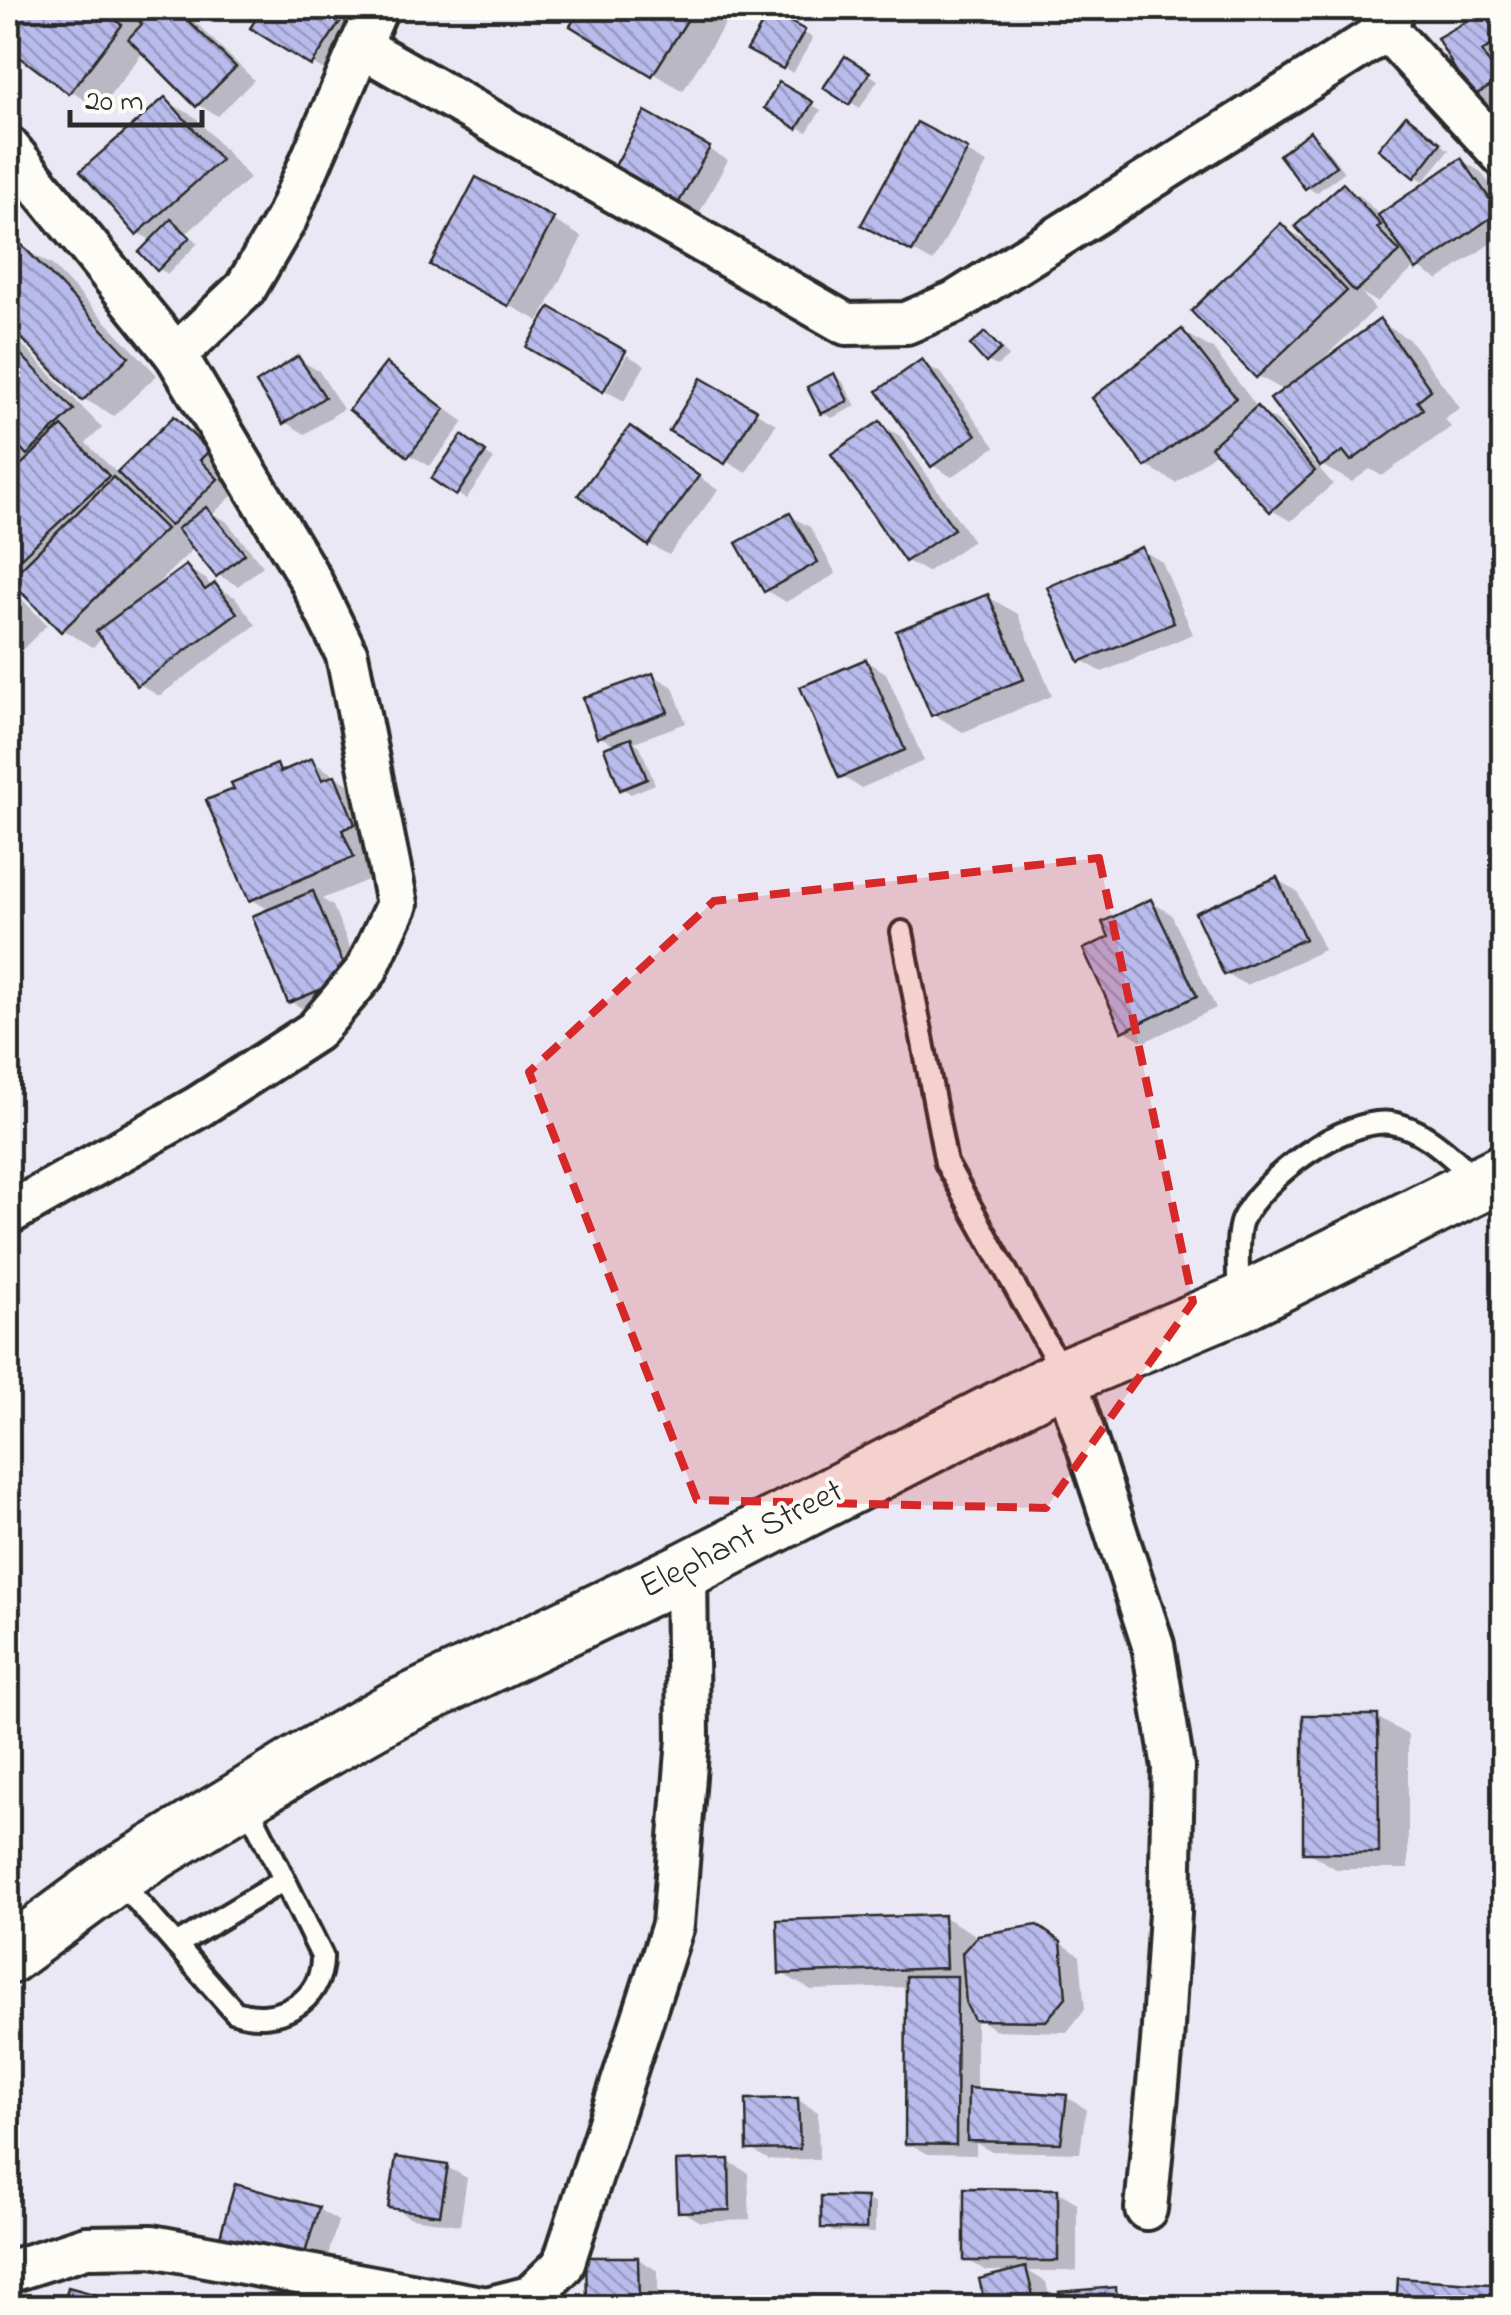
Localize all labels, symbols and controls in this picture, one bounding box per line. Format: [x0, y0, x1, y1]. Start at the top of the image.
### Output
scale bar [70, 65, 202, 127]
text: 20 m [85, 81, 144, 125]
street label: Elephant Street [631, 1467, 853, 1613]

